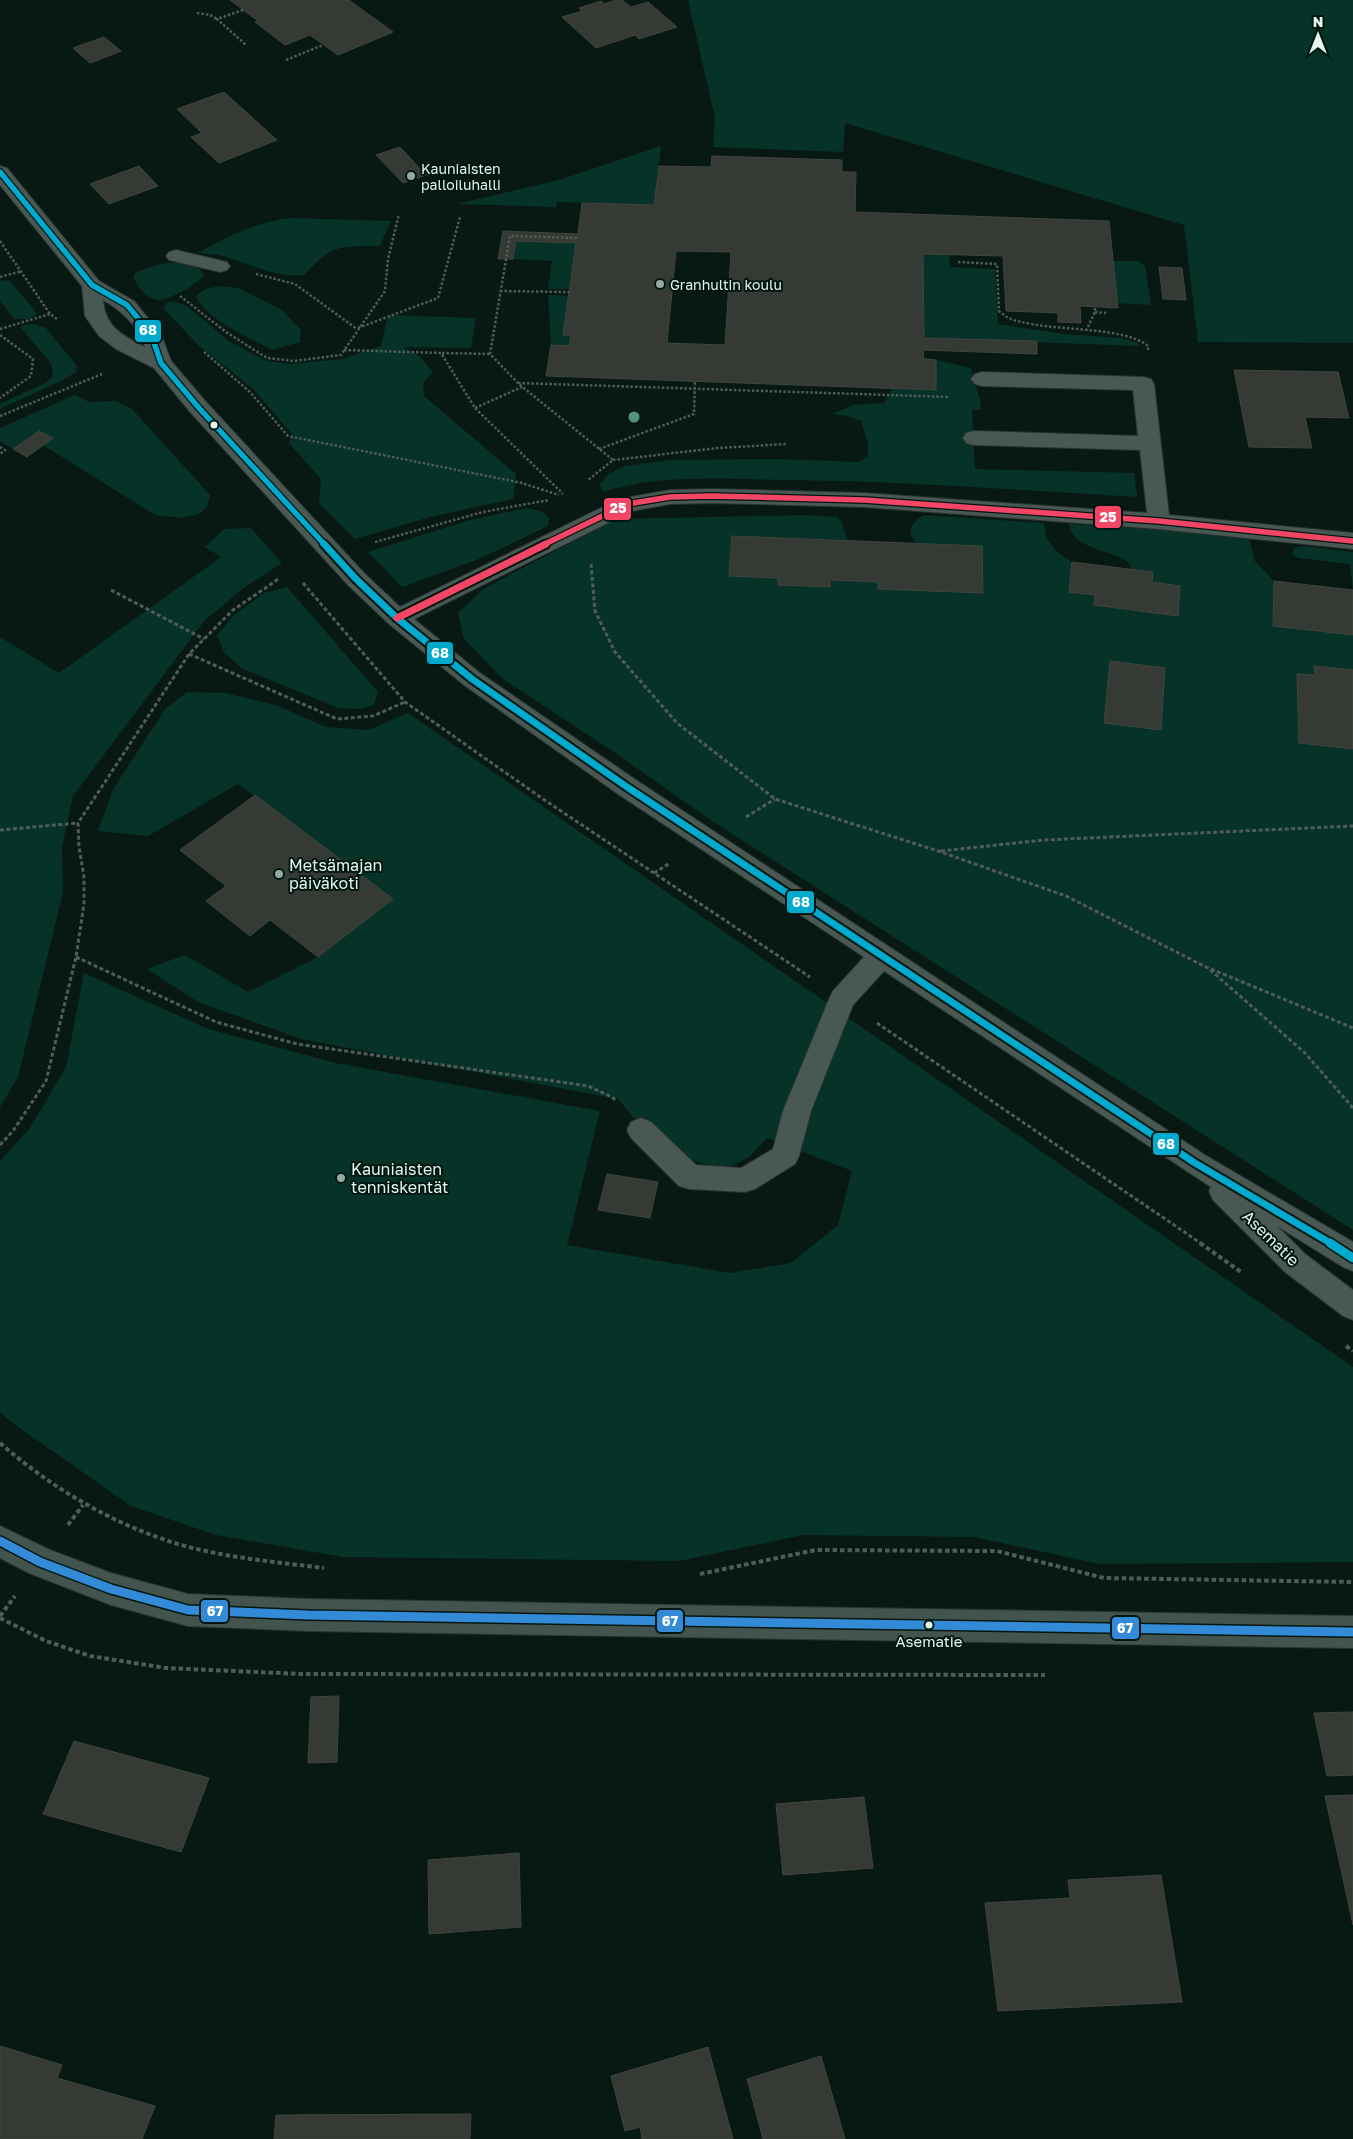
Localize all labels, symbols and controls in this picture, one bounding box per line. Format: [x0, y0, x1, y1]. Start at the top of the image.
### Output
north arrow [1293, 10, 1343, 60]
text: N [1313, 13, 1323, 30]
place label: Kauniaisten palloiluhalli [421, 160, 501, 193]
marker: Kauniaisten palloiluhalli [405, 170, 417, 182]
place label: Granhultin koulu [670, 276, 782, 293]
marker: Granhultin koulu [654, 278, 666, 290]
line badge: 68 [134, 319, 162, 343]
text: 68 [139, 321, 157, 338]
unlabelled marker [209, 420, 219, 430]
line badge: 25 [603, 497, 632, 521]
text: 25 [609, 499, 627, 516]
line badge: 25 [1094, 505, 1122, 529]
text: 25 [1099, 508, 1117, 525]
line badge: 68 [426, 641, 454, 665]
text: 68 [431, 644, 449, 661]
place label: Metsämajan päiväkoti [289, 855, 382, 893]
marker: Metsämajan päiväkoti [273, 868, 285, 880]
line badge: 68 [786, 890, 815, 914]
text: 68 [792, 893, 810, 910]
line badge: 68 [1152, 1132, 1180, 1156]
text: 68 [1157, 1135, 1175, 1152]
place label: Kauniaisten tenniskentät [351, 1159, 449, 1197]
marker: Kauniaisten tenniskentät [335, 1172, 347, 1184]
street label: Asematie [1238, 1206, 1304, 1270]
line badge: 67 [200, 1599, 229, 1623]
text: 67 [207, 1602, 224, 1619]
line badge: 67 [656, 1609, 684, 1633]
text: 67 [662, 1612, 679, 1629]
line badge: 67 [1111, 1616, 1140, 1640]
text: 67 [1117, 1619, 1134, 1636]
marker: Asematie [924, 1620, 934, 1630]
place label: Asematie [896, 1632, 963, 1650]

